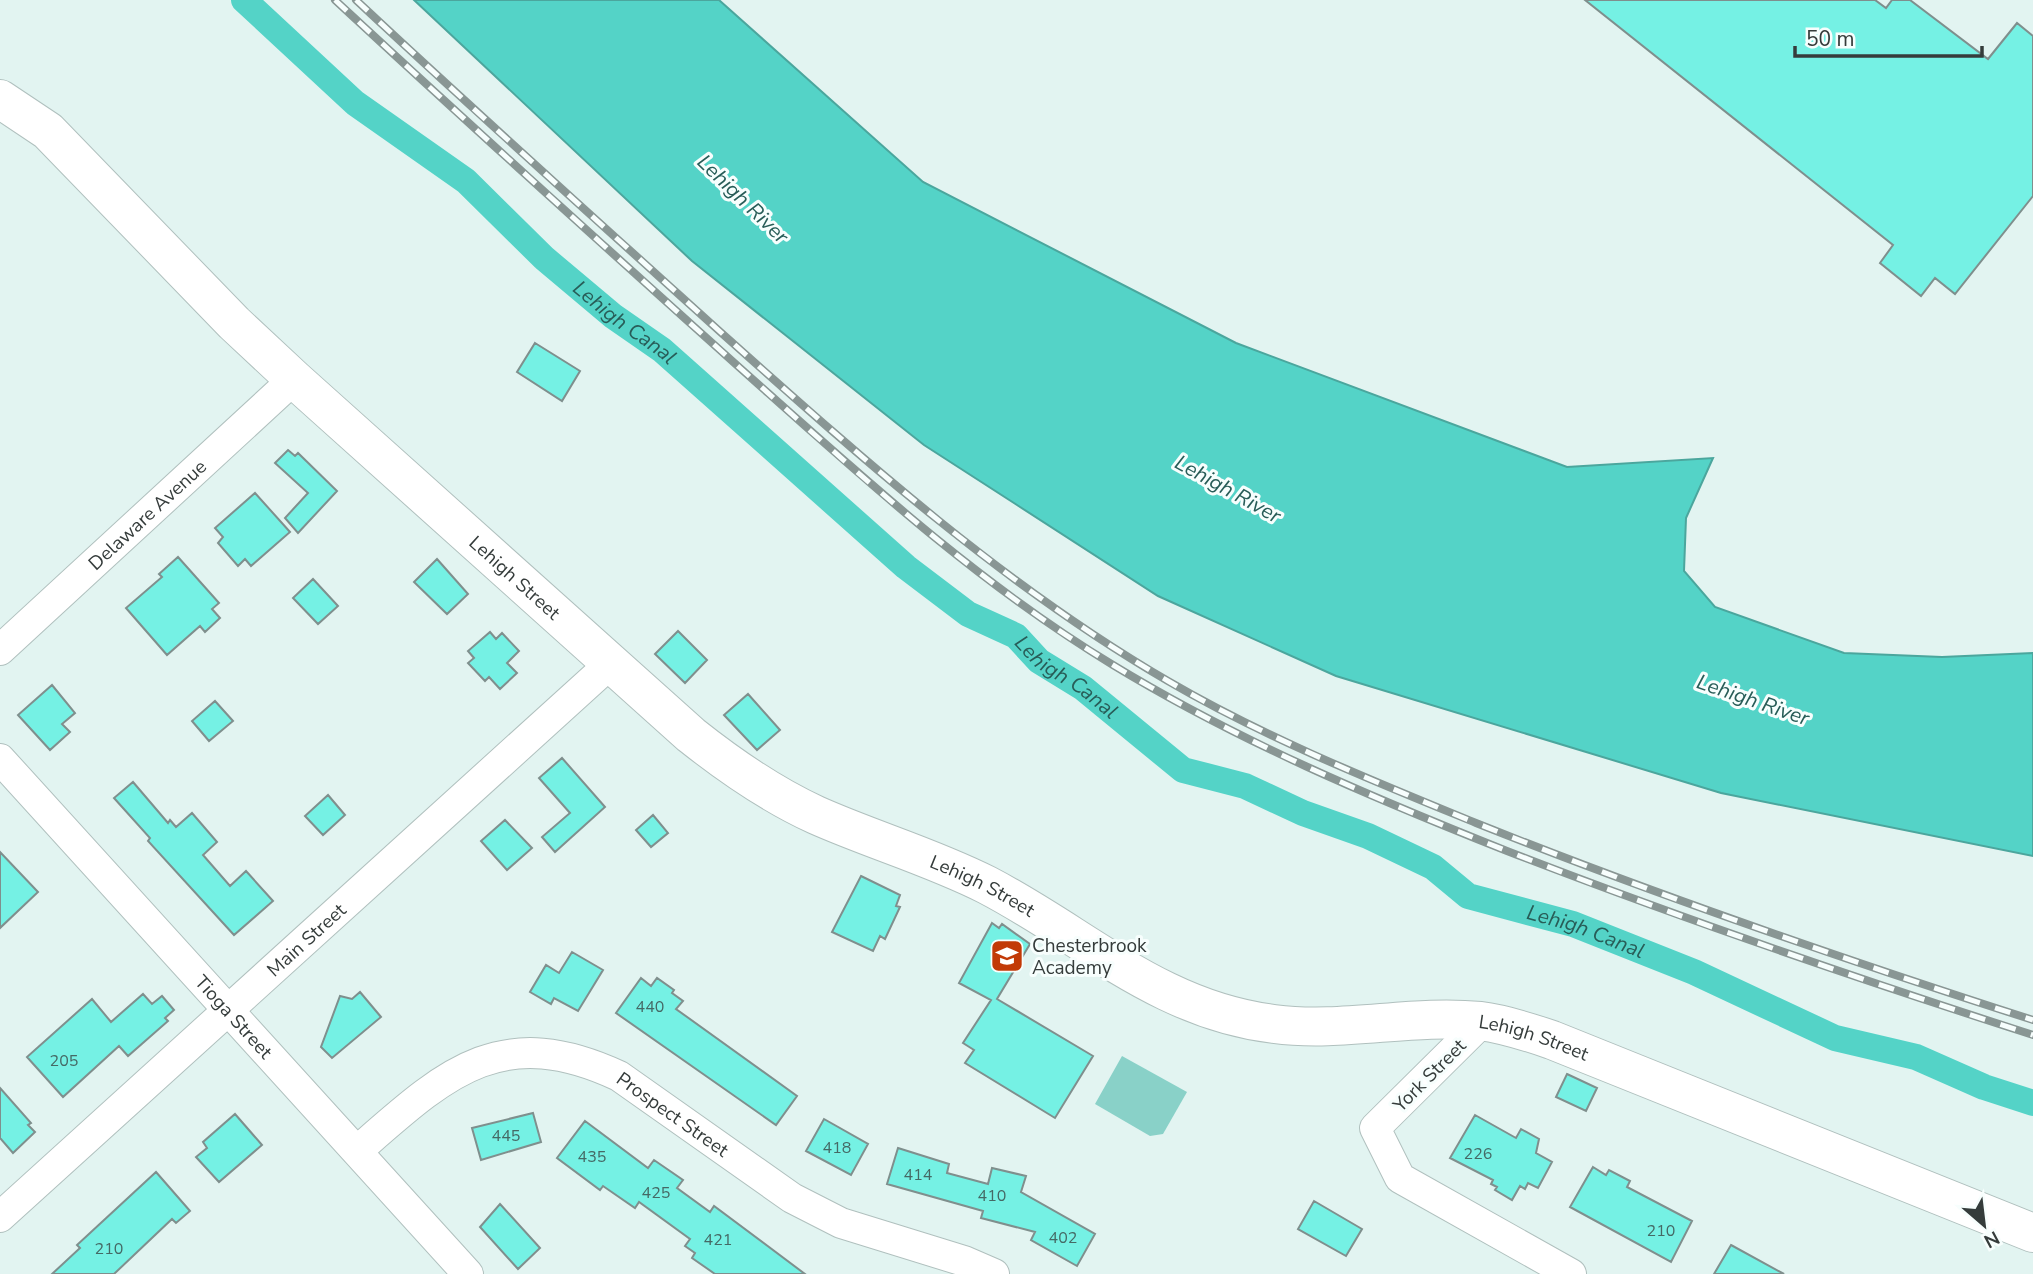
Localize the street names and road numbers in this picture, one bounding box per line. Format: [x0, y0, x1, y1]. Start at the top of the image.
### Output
street label: Delaware Avenue [83, 454, 212, 576]
street label: Lehigh Street [463, 530, 566, 626]
street label: Lehigh Street [926, 849, 1040, 924]
street label: Main Street [261, 897, 352, 983]
street label: Tioga Street [189, 970, 278, 1065]
street label: Lehigh Street [1477, 1009, 1593, 1068]
street label: York Street [1387, 1033, 1472, 1119]
street label: Prospect Street [611, 1066, 734, 1164]

